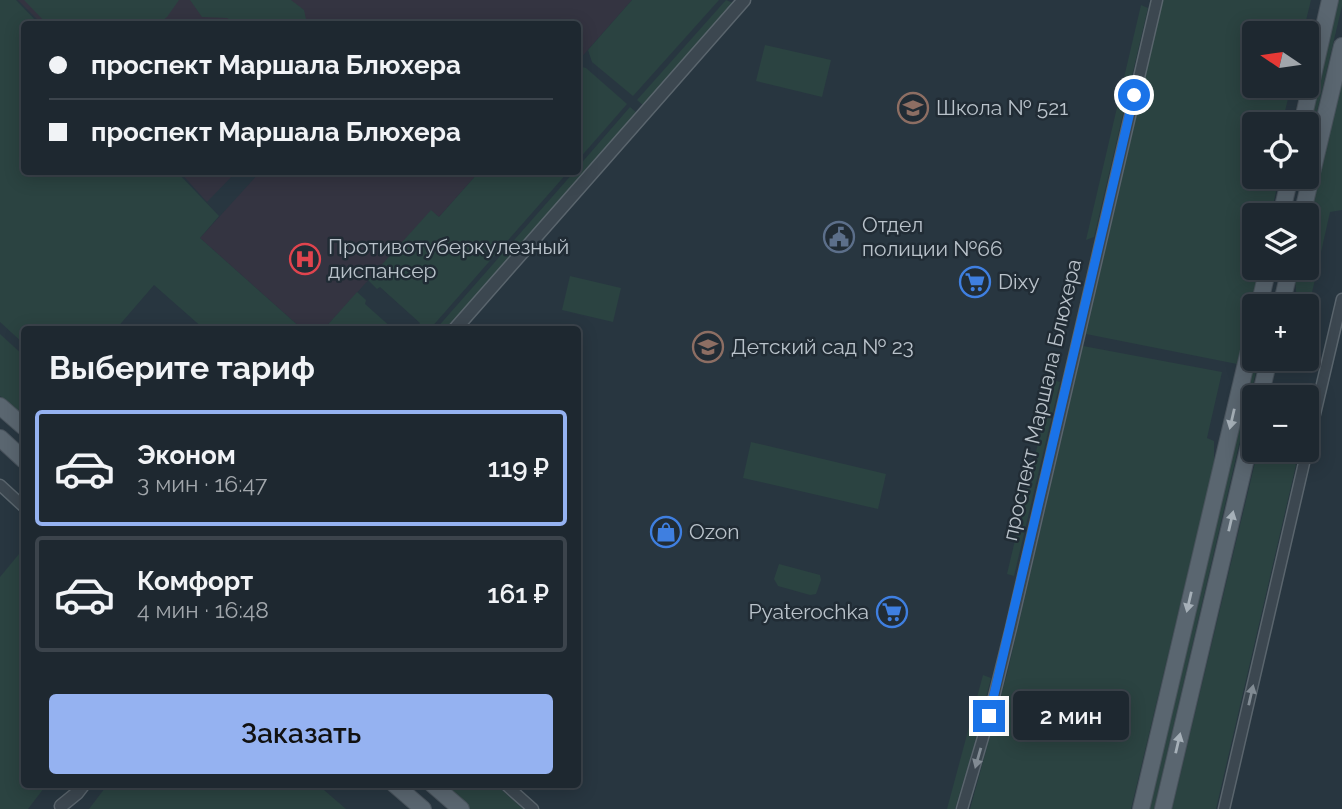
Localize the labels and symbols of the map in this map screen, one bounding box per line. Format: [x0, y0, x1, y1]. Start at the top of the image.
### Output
north arrow [1242, 21, 1320, 98]
route start [1118, 79, 1150, 111]
school or university icon: Школа № 521 [896, 91, 930, 125]
place label: Школа № 521 [936, 95, 1068, 120]
place label: Отдел полиции №66 [862, 212, 1003, 261]
public building icon: Отдел полиции №66 [822, 220, 856, 254]
place label: Противотуберкулезный диспансер [328, 234, 569, 283]
hospital icon: Противотуберкулезный диспансер [288, 242, 322, 276]
street label: проспект Маршала Блюхера [997, 257, 1086, 543]
supermarket icon: Dixy [958, 265, 992, 299]
place label: Dixy [998, 269, 1040, 294]
school or university icon: Детский сад № 23 [691, 330, 725, 364]
place label: Детский сад № 23 [731, 334, 914, 359]
one-way arrow [1227, 408, 1238, 430]
one-way arrow [1225, 510, 1236, 532]
shop icon: Ozon [649, 515, 683, 549]
place label: Ozon [689, 519, 740, 544]
one-way arrow [1183, 591, 1194, 613]
supermarket icon: Pyaterochka [875, 595, 909, 629]
place label: Pyaterochka [748, 599, 869, 624]
one-way arrow [1246, 684, 1257, 706]
callout: 2 мин [1014, 692, 1129, 740]
route end [973, 700, 1005, 732]
one-way arrow [1173, 732, 1184, 754]
one-way arrow [972, 747, 983, 769]

